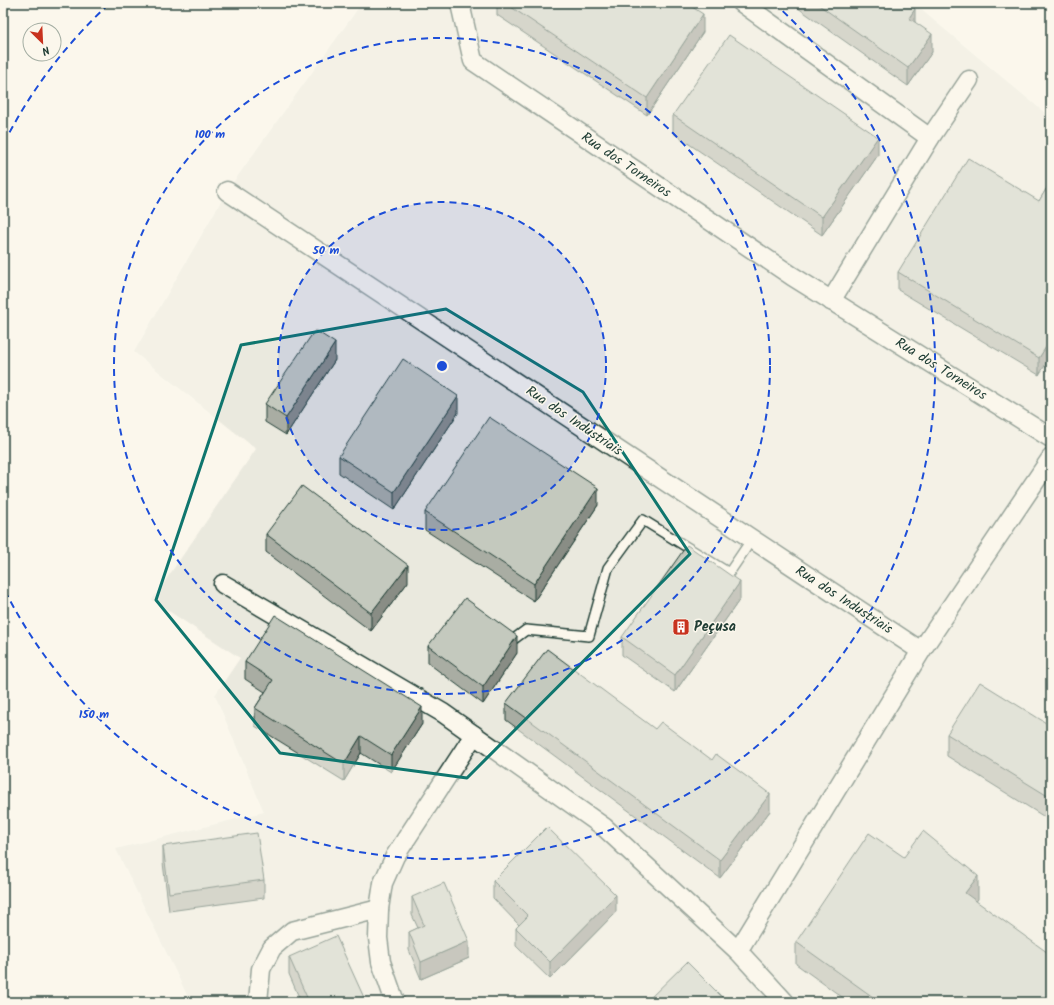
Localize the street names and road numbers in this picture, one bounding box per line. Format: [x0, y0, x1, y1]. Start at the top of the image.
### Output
street label: Rua dos Torneiros [577, 127, 675, 203]
street label: Rua dos Torneiros [891, 332, 991, 406]
street label: Rua dos Industriais [521, 380, 627, 462]
street label: Rua dos Industriais [791, 560, 897, 640]

